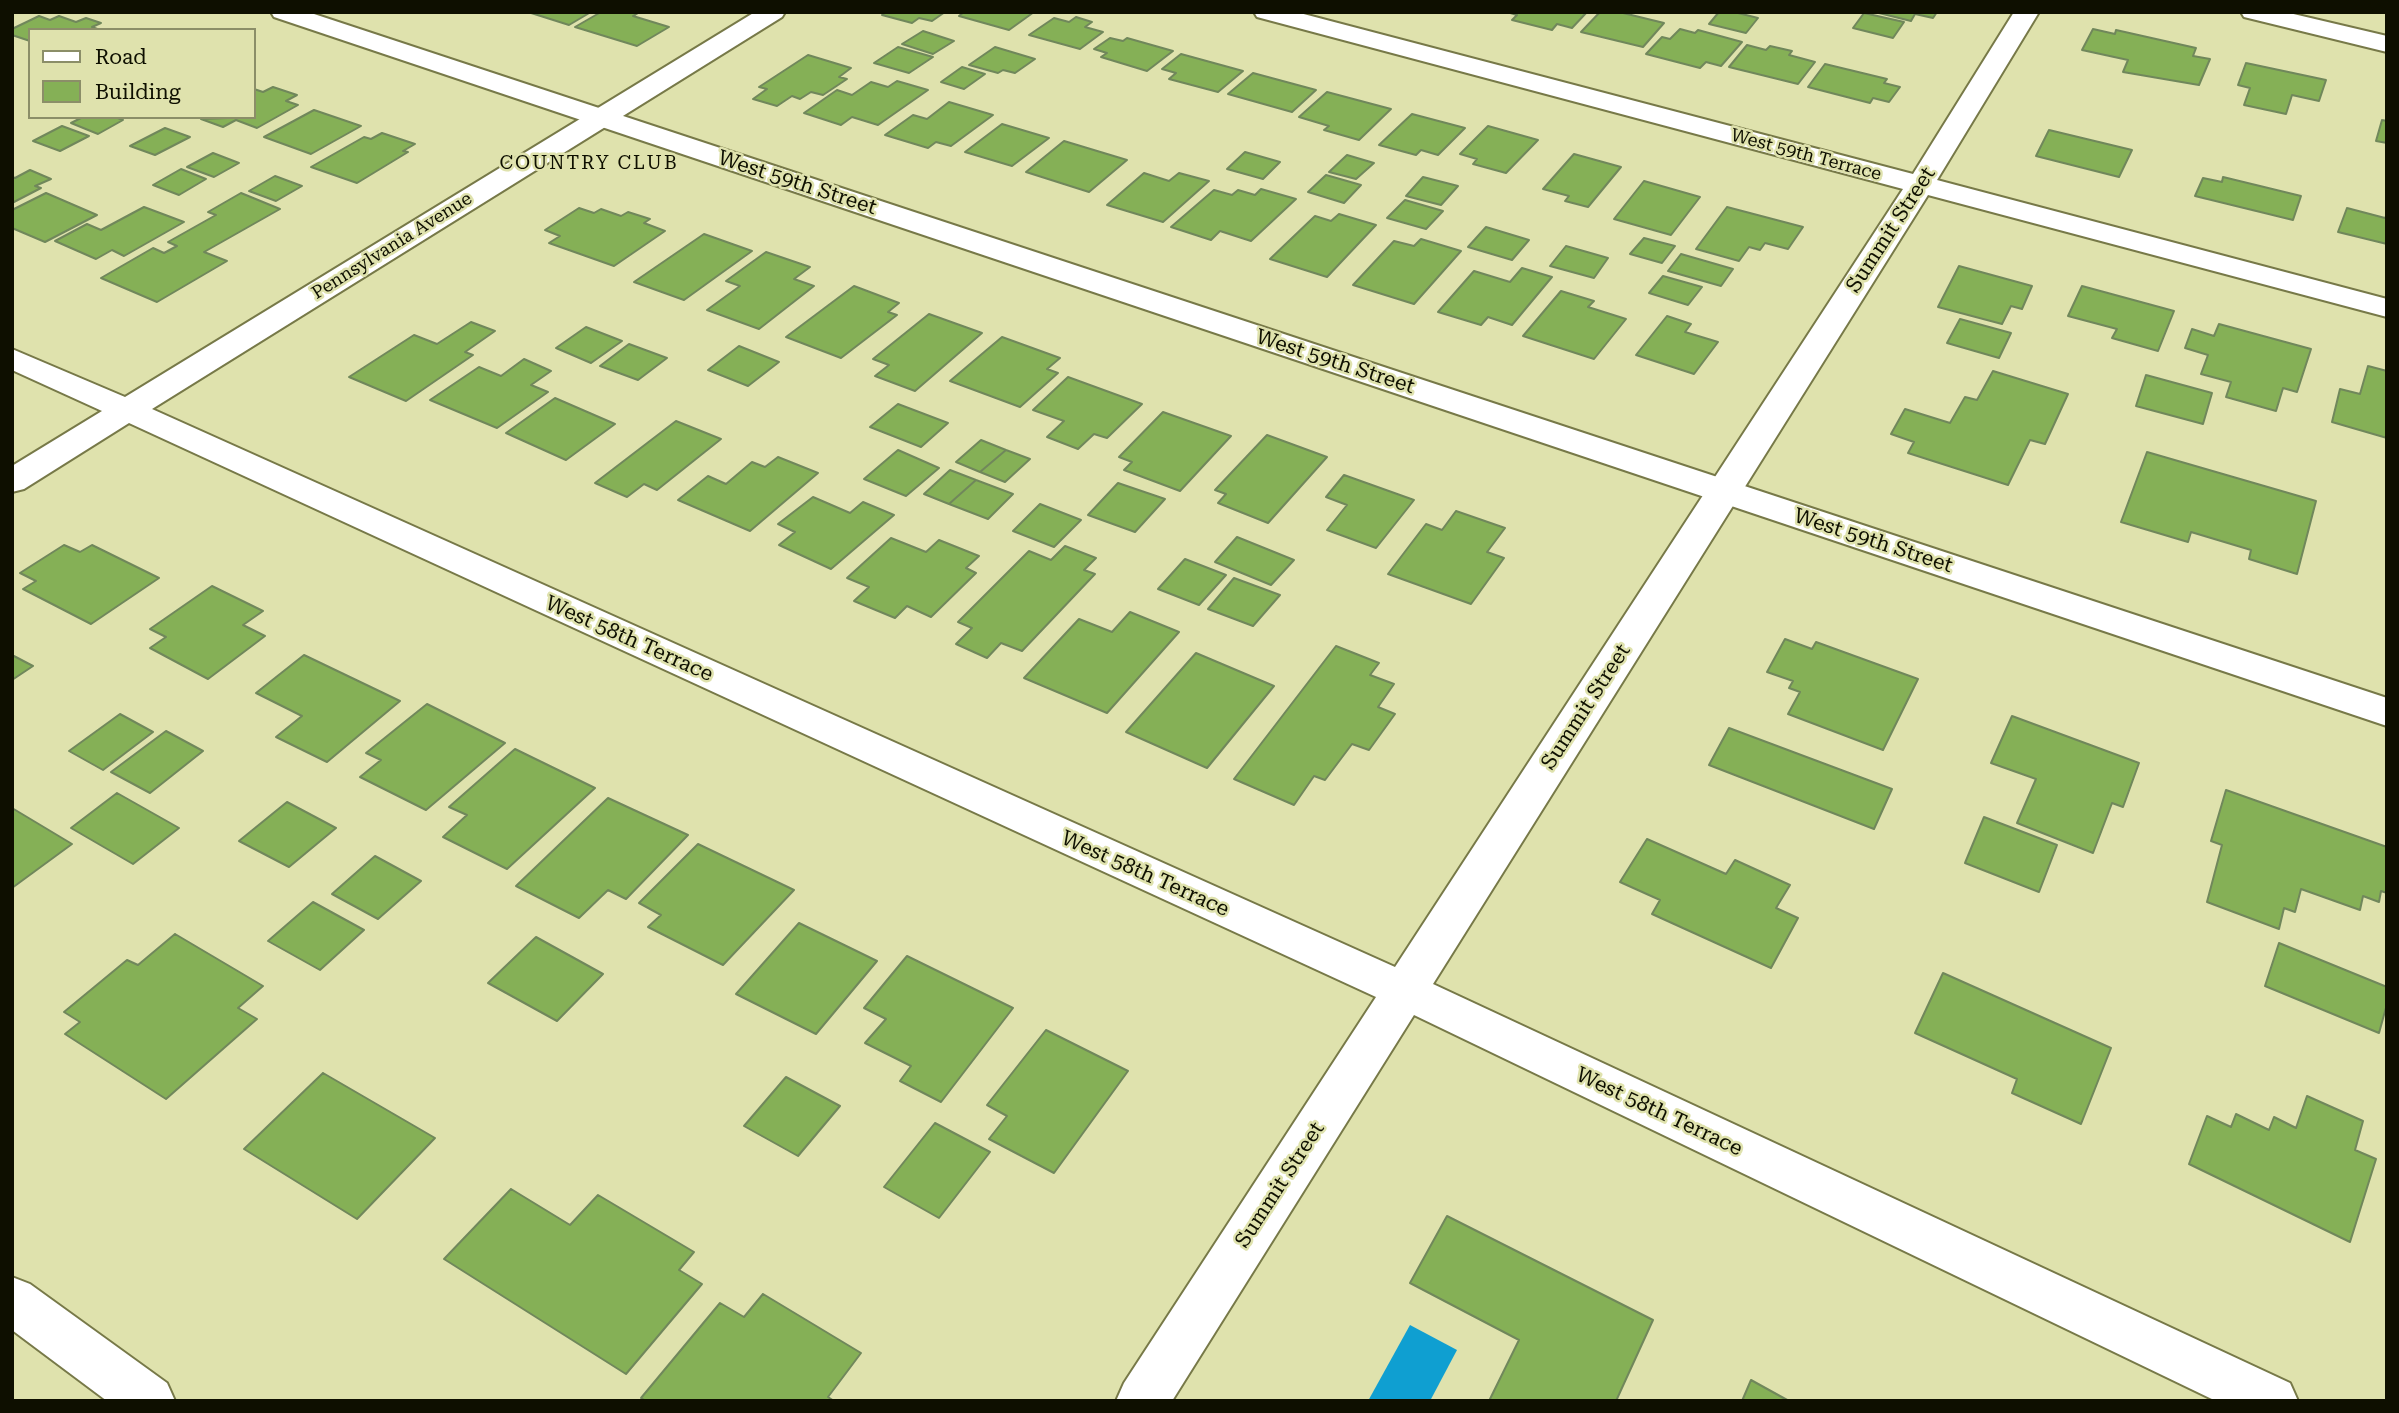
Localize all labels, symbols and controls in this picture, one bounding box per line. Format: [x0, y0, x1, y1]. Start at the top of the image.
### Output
legend [28, 28, 256, 119]
text: Road [95, 45, 147, 69]
text: Building [95, 80, 181, 104]
street label: West 59th Terrace [1728, 124, 1884, 186]
street label: West 59th Street [714, 145, 880, 221]
district label: COUNTRY CLUB [501, 152, 677, 174]
street label: Summit Street [1841, 163, 1941, 297]
street label: Pennsylvania Avenue [308, 188, 476, 304]
street label: West 59th Street [1252, 324, 1418, 400]
street label: West 59th Street [1790, 503, 1956, 579]
street label: West 58th Terrace [541, 591, 717, 687]
street label: Summit Street [1536, 640, 1636, 774]
street label: West 58th Terrace [1057, 826, 1233, 922]
street label: West 58th Terrace [1572, 1062, 1746, 1162]
street label: Summit Street [1230, 1118, 1330, 1252]

